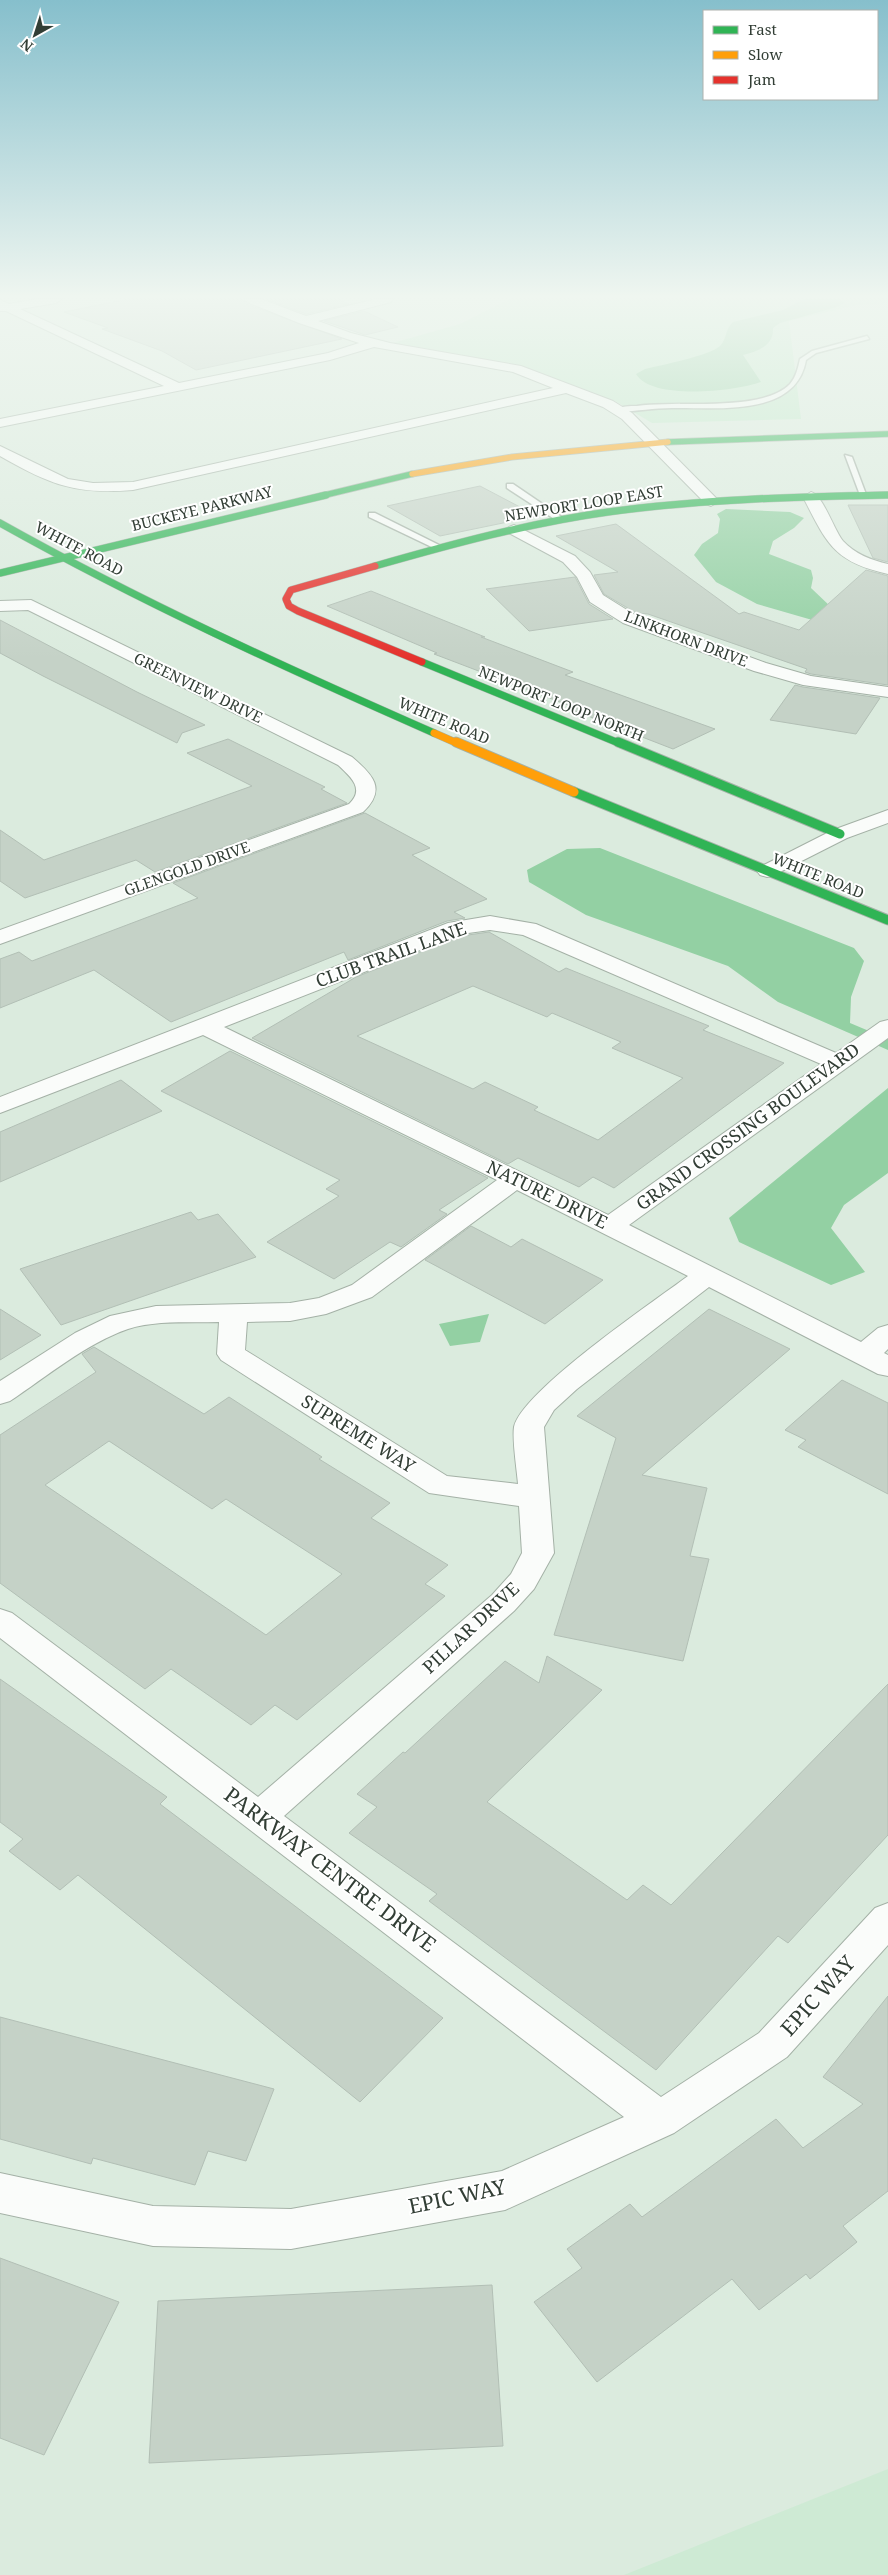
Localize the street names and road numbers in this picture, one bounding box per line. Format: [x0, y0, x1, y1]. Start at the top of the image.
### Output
street label: BUCKEYE PARKWAY [129, 481, 275, 535]
street label: NEWPORT LOOP EAST [503, 481, 665, 525]
street label: WHITE ROAD [32, 516, 127, 580]
street label: LINKHORN DRIVE [622, 605, 751, 671]
street label: GREENVIEW DRIVE [131, 647, 266, 727]
street label: NEWPORT LOOP NORTH [476, 661, 647, 745]
street label: WHITE ROAD [396, 692, 493, 748]
street label: GLENGOLD DRIVE [121, 836, 252, 900]
street label: WHITE ROAD [769, 848, 867, 903]
street label: CLUB TRAIL LANE [312, 916, 469, 992]
street label: GRAND CROSSING BOULEVARD [631, 1037, 864, 1215]
street label: NATURE DRIVE [483, 1154, 612, 1234]
street label: SUPREME WAY [297, 1389, 420, 1478]
street label: PILLAR DRIVE [417, 1576, 524, 1678]
street label: PARKWAY CENTRE DRIVE [219, 1780, 442, 1958]
street label: EPIC WAY [774, 1949, 861, 2041]
street label: EPIC WAY [406, 2172, 509, 2220]

